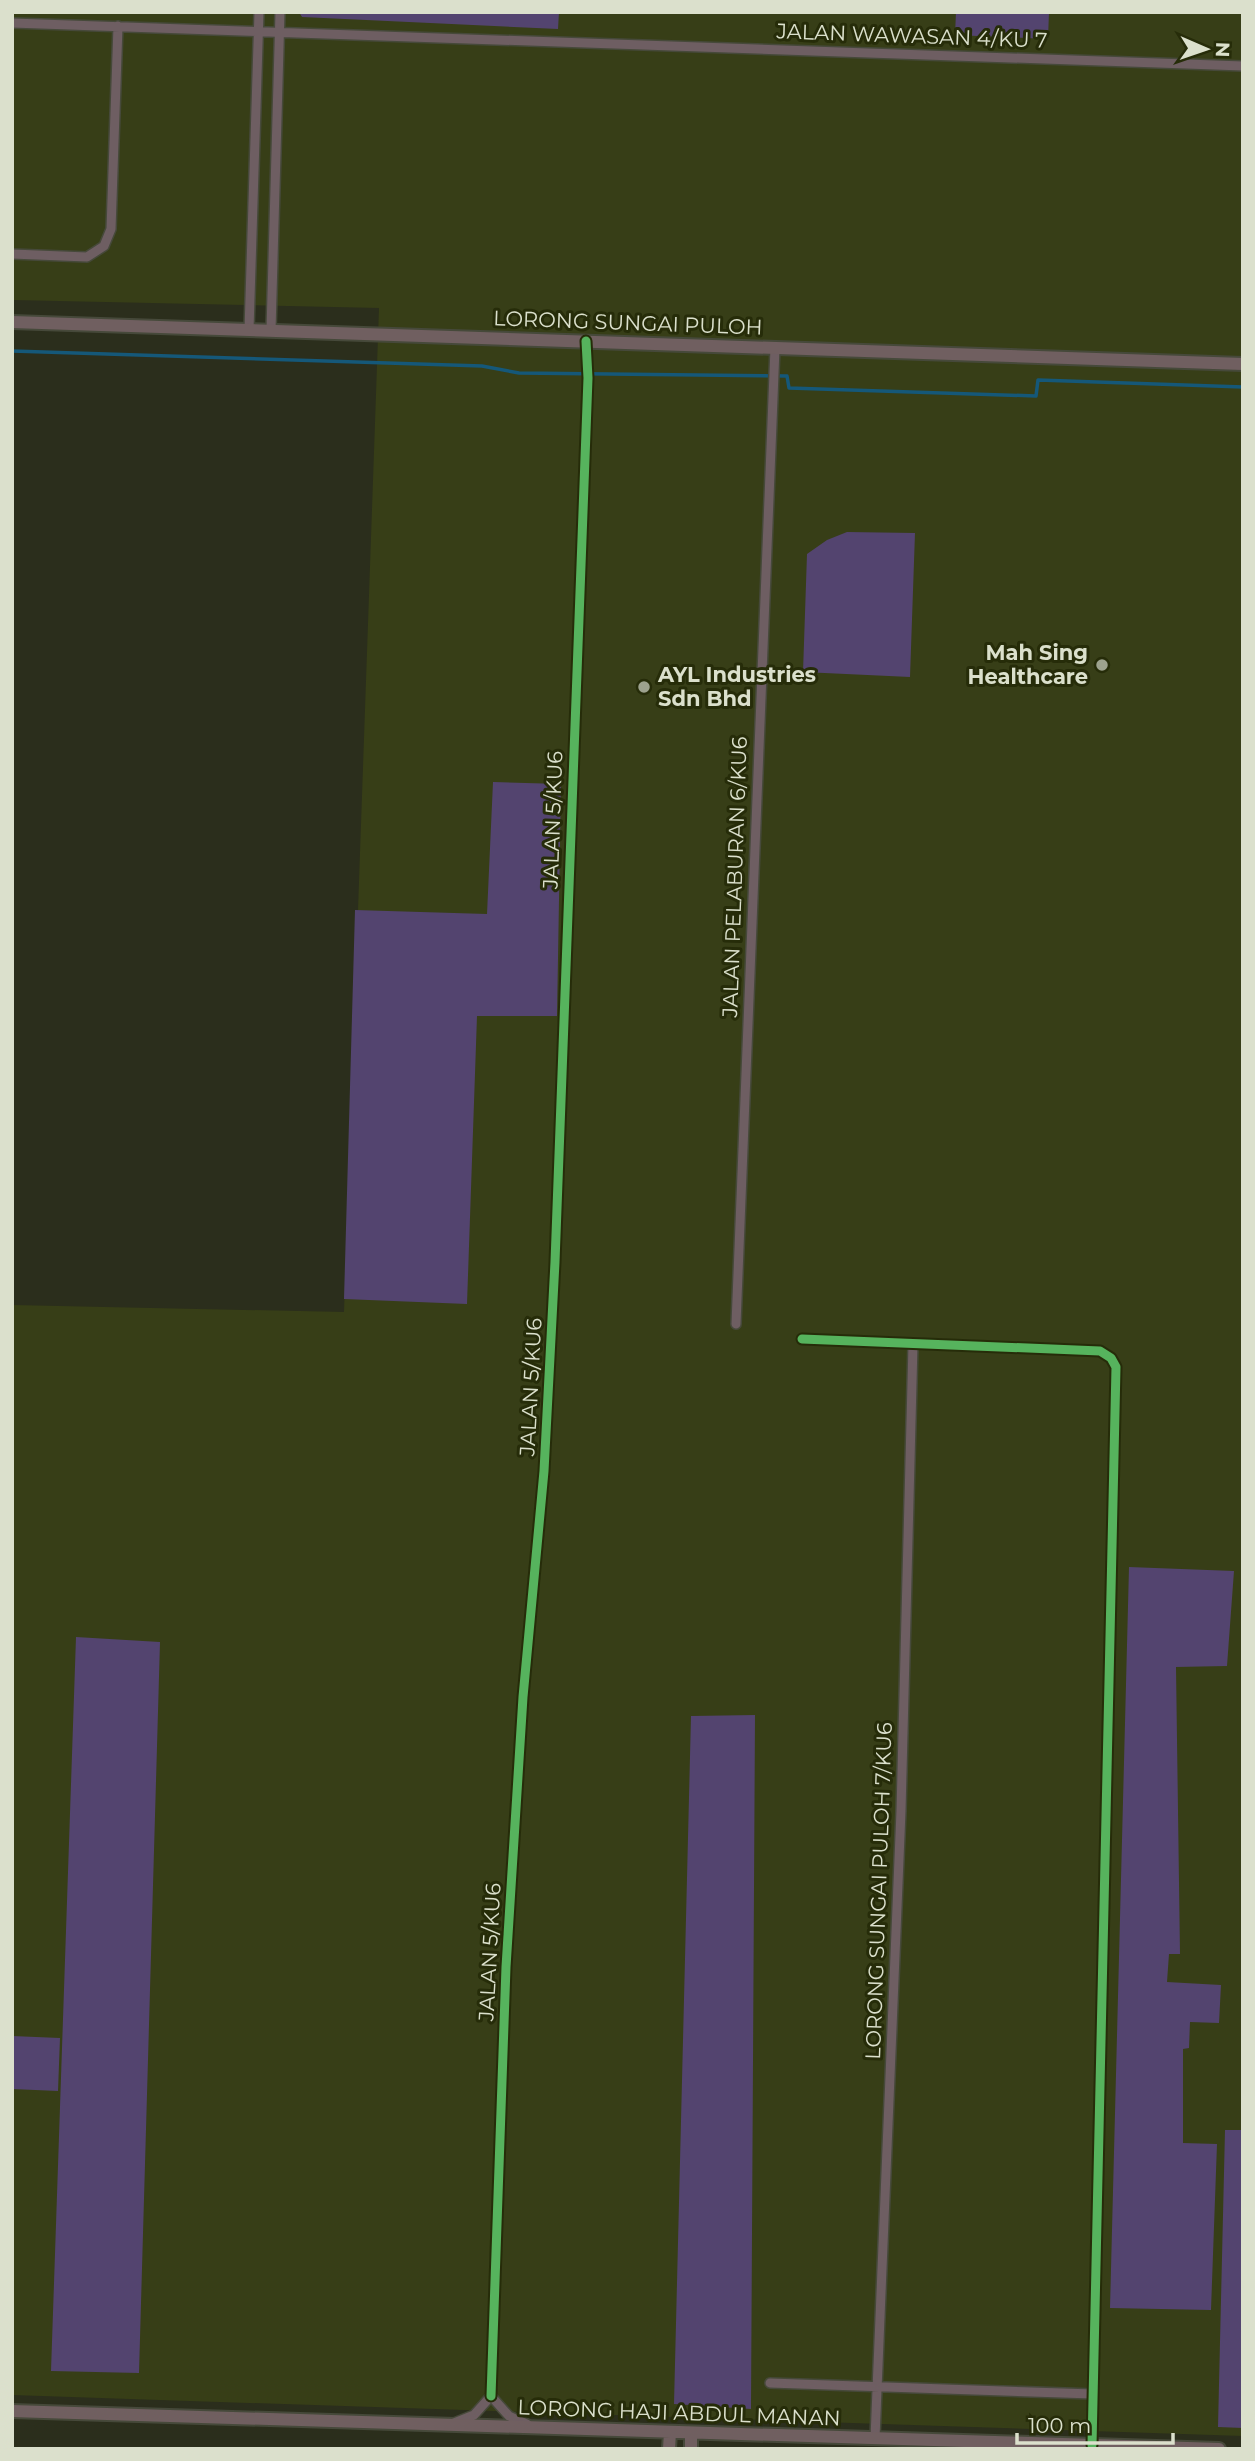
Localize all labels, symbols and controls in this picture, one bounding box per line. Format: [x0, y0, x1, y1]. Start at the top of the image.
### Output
north arrow [1171, 14, 1241, 84]
street label: JALAN WAWASAN 4/KU 7 [775, 18, 1048, 53]
text: N [1211, 41, 1234, 58]
street label: LORONG SUNGAI PULOH [493, 305, 763, 340]
place label: Mah Sing Healthcare [968, 640, 1088, 689]
marker: Mah Sing Healthcare [1094, 657, 1110, 673]
place label: AYL Industries Sdn Bhd [657, 662, 816, 711]
marker: AYL Industries Sdn Bhd [636, 679, 652, 695]
street label: JALAN PELABURAN 6/KU6 [717, 736, 752, 1019]
street label: JALAN 5/KU6 [538, 750, 567, 891]
street label: JALAN 5/KU6 [514, 1317, 547, 1458]
street label: LORONG SUNGAI PULOH 7/KU6 [860, 1722, 897, 2060]
street label: JALAN 5/KU6 [473, 1882, 506, 2023]
street label: LORONG HAJI ABDUL MANAN [517, 2394, 841, 2431]
scale bar [1017, 2402, 1173, 2446]
text: 100 m [1028, 2413, 1091, 2438]

